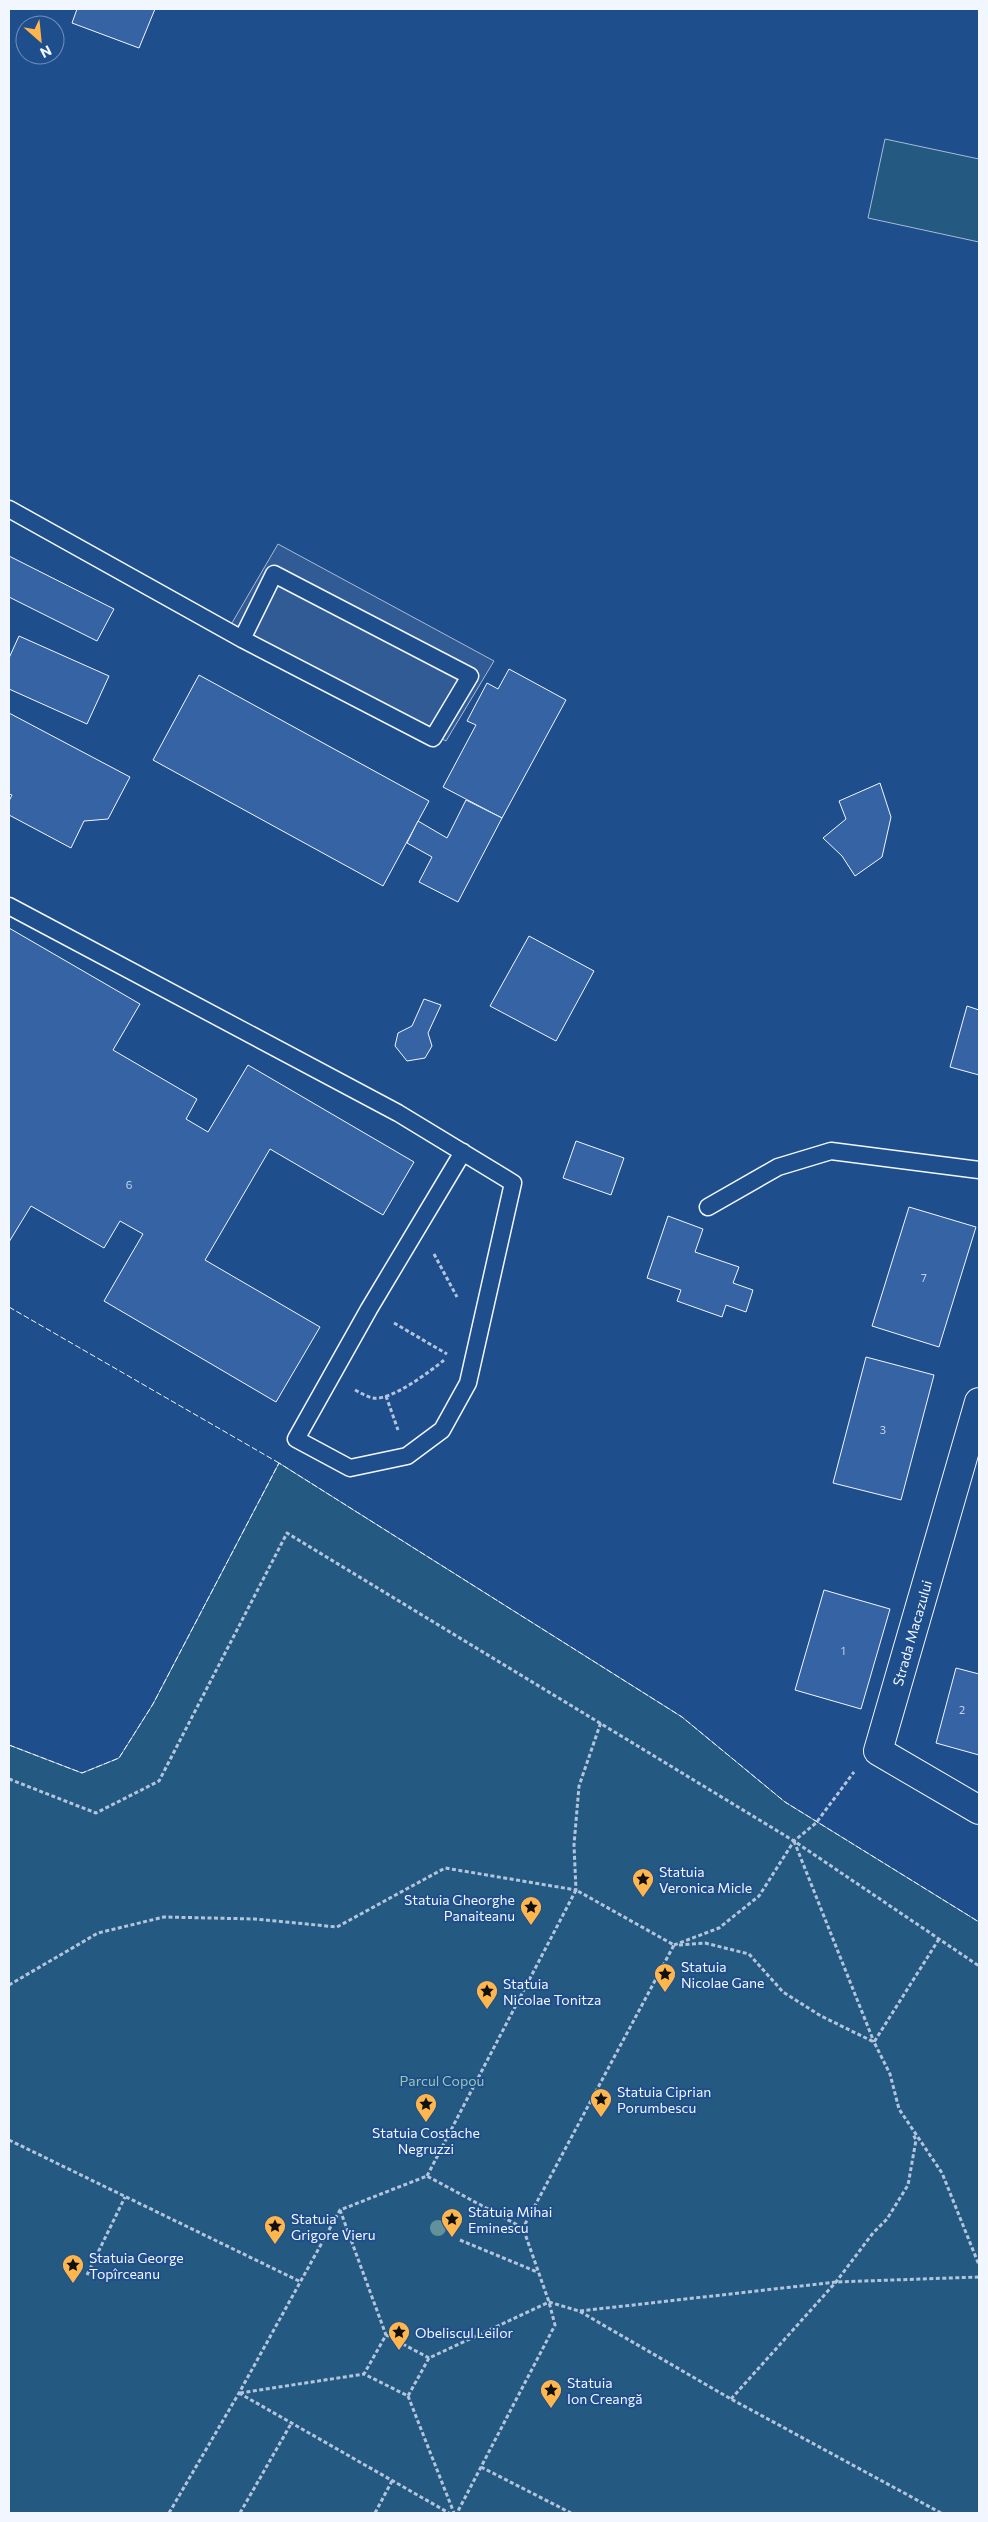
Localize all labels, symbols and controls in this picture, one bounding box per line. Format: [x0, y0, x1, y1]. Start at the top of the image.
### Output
north arrow [15, 15, 65, 65]
text: N [38, 42, 55, 62]
house number: 6 [126, 1178, 133, 1191]
house number: 7 [921, 1271, 927, 1284]
house number: 3 [880, 1423, 886, 1436]
street label: Strada Macazului [889, 1578, 935, 1688]
house number: 1 [841, 1644, 845, 1657]
house number: 2 [959, 1703, 965, 1716]
place label: Statuia Veronica Micle [659, 1863, 752, 1896]
place icon: Statuia Veronica Micle [631, 1867, 655, 1898]
place label: Statuia Gheorghe Panaiteanu [404, 1891, 515, 1924]
place icon: Statuia Gheorghe Panaiteanu [519, 1895, 543, 1926]
place label: Statuia Nicolae Gane [681, 1958, 764, 1991]
place icon: Statuia Nicolae Gane [653, 1962, 677, 1993]
place label: Statuia Nicolae Tonitza [503, 1975, 601, 2008]
place icon: Statuia Nicolae Tonitza [475, 1979, 499, 2010]
park label: Parcul Copou [400, 2072, 484, 2089]
place label: Statuia Ciprian Porumbescu [617, 2083, 711, 2116]
place icon: Statuia Ciprian Porumbescu [589, 2087, 613, 2118]
place icon: Statuia Costache Negruzzi [414, 2092, 438, 2123]
place label: Statuia Costache Negruzzi [372, 2124, 480, 2157]
place label: Statuia Mihai Eminescu [468, 2203, 552, 2236]
place icon: Statuia Mihai Eminescu [440, 2207, 464, 2238]
place label: Statuia Grigore Vieru [291, 2210, 376, 2243]
place icon: Statuia Grigore Vieru [263, 2214, 287, 2245]
place label: Statuia George Topîrceanu [89, 2249, 184, 2282]
place icon: Statuia George Topîrceanu [61, 2253, 85, 2284]
place icon: Obeliscul Leilor [387, 2320, 411, 2351]
place label: Obeliscul Leilor [415, 2324, 514, 2341]
place label: Statuia Ion Creangă [567, 2374, 642, 2407]
place icon: Statuia Ion Creangă [539, 2378, 563, 2409]

